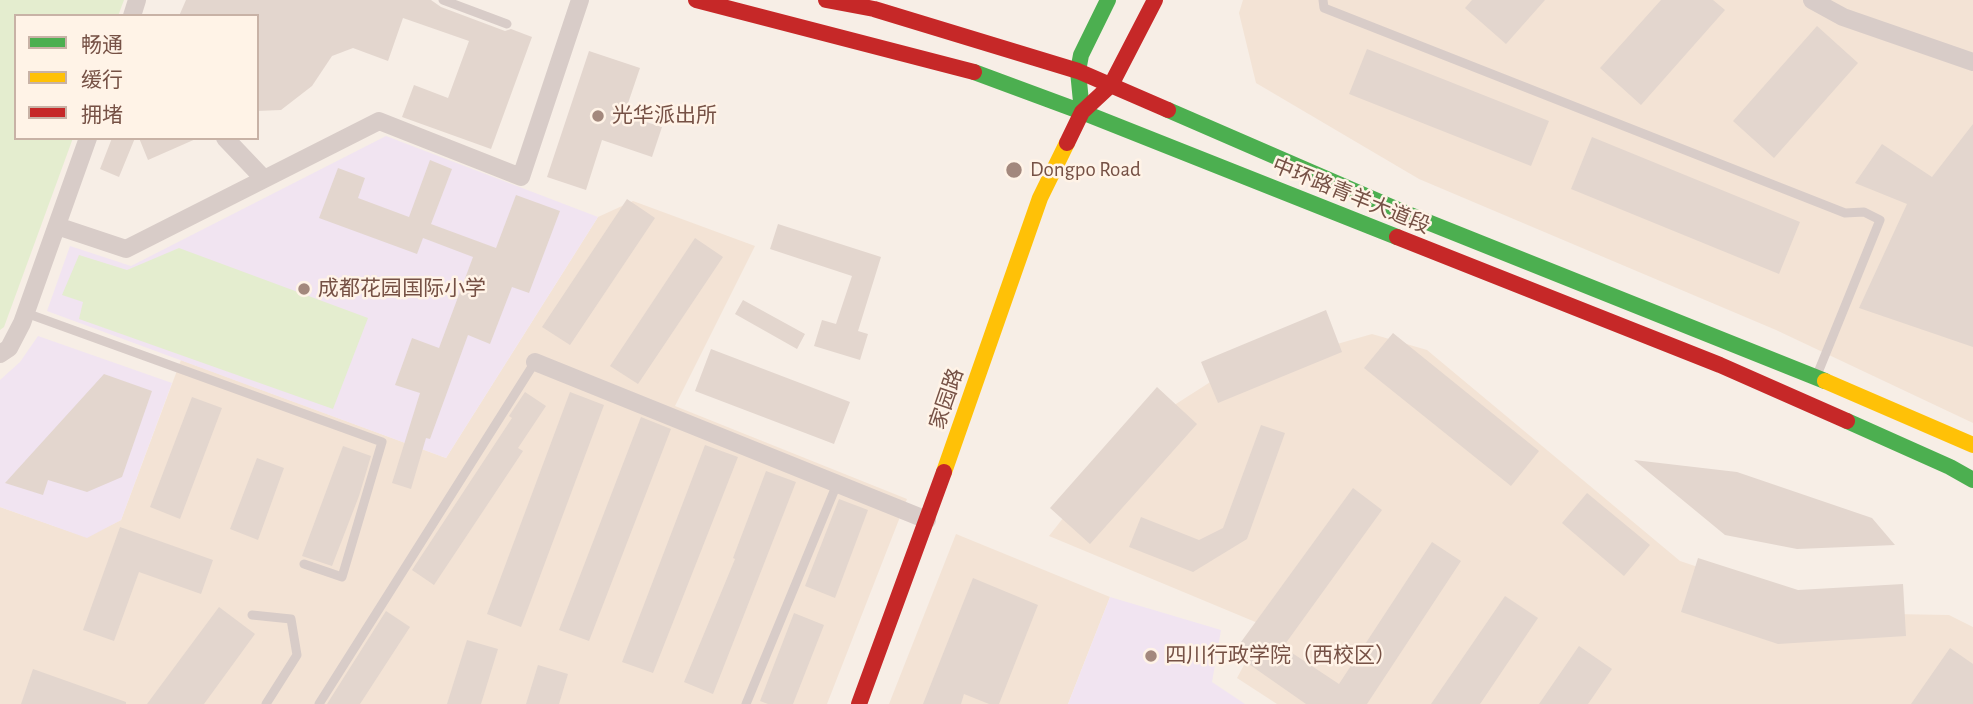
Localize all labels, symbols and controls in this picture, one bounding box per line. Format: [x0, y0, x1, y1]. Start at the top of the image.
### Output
legend [14, 14, 259, 140]
text: 畅通 [81, 35, 123, 56]
text: 缓行 [81, 70, 123, 91]
place label: 光华派出所 [612, 103, 717, 129]
text: 拥堵 [81, 105, 123, 126]
marker: 光华派出所 [590, 108, 606, 124]
street label: 中环路青羊大道段 [1268, 153, 1434, 239]
place label: Dongpo Road [1030, 157, 1141, 183]
marker: Dongpo Road [1004, 160, 1024, 180]
place label: 成都花园国际小学 [318, 276, 486, 302]
marker: 成都花园国际小学 [296, 281, 312, 297]
street label: 家园路 [925, 365, 969, 433]
place label: 四川行政学院（西校区） [1165, 643, 1396, 669]
marker: 四川行政学院（西校区） [1143, 648, 1159, 664]

